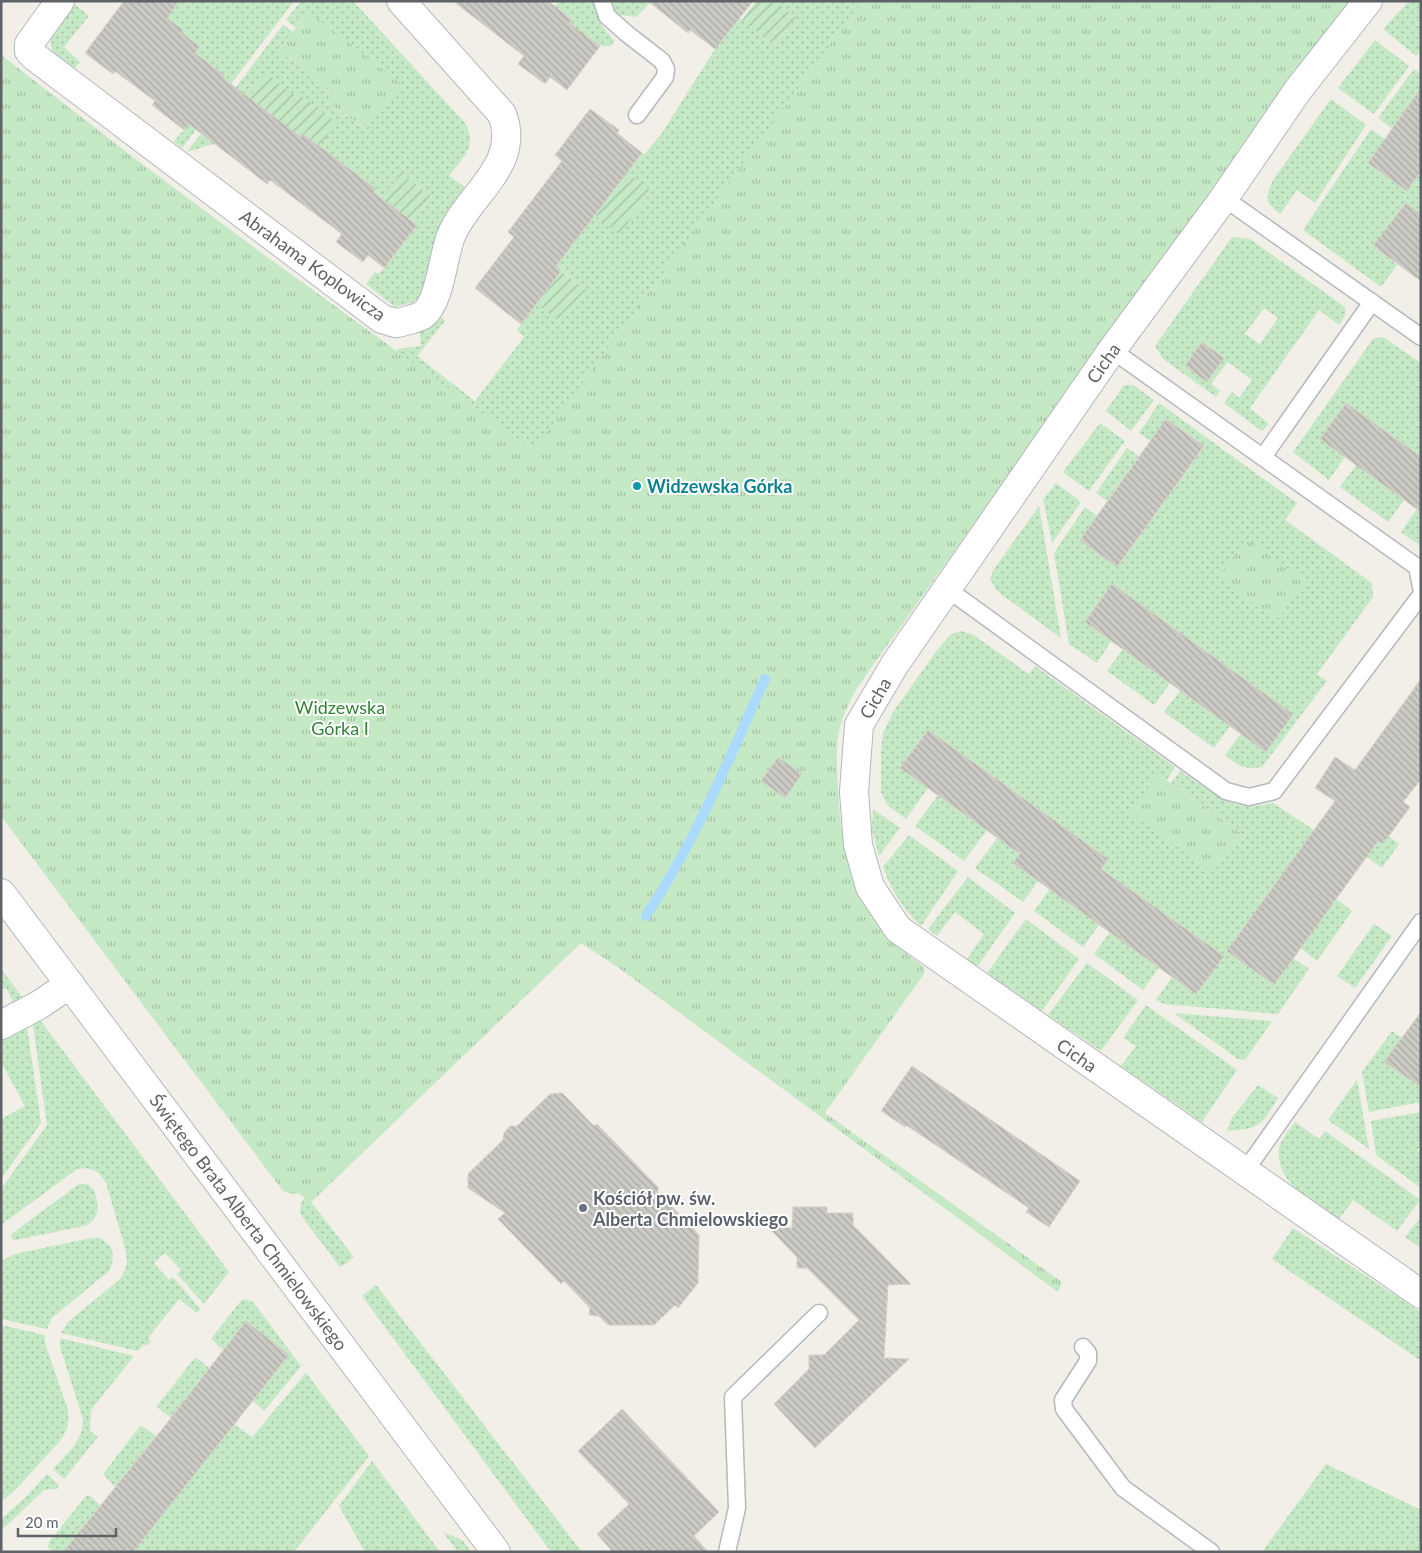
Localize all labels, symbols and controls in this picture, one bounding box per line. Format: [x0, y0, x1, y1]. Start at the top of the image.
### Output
street label: Abrahama Koplowicza [236, 205, 390, 325]
street label: Cicha [1081, 339, 1125, 387]
place label: Widzewska Górka [647, 475, 792, 497]
marker: Widzewska Górka [631, 480, 643, 492]
street label: Cicha [854, 673, 896, 723]
park label: Widzewska Górka I [295, 696, 385, 739]
street label: Cicha [1053, 1033, 1101, 1077]
street label: Świętego Brata Alberta Chmielowskiego [145, 1090, 353, 1354]
place label: Kościół pw. św. Alberta Chmielowskiego [592, 1187, 788, 1230]
marker: Kościół pw. św. Alberta Chmielowskiego [577, 1202, 589, 1214]
scale bar [18, 1506, 115, 1538]
text: 20 m [25, 1513, 59, 1531]

